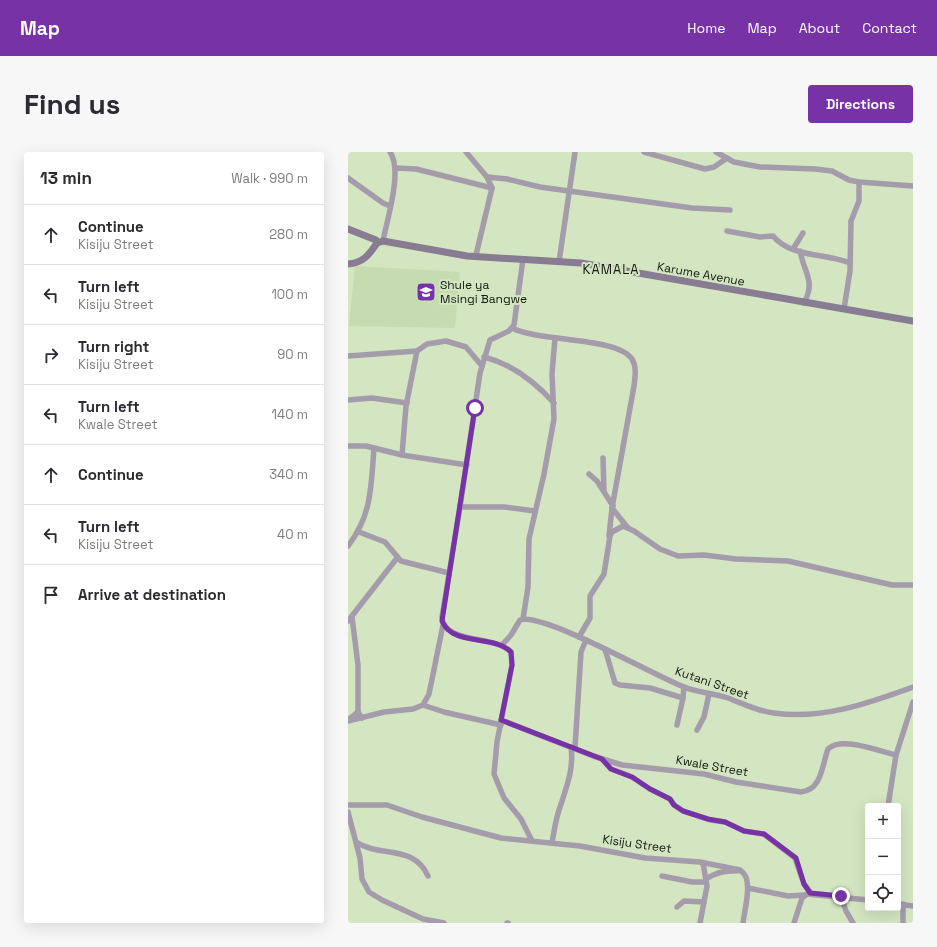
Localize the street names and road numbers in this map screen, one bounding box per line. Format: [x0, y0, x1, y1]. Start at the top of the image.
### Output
street label: Karume Avenue [656, 258, 746, 290]
street label: Kutani Street [673, 663, 751, 703]
street label: Kwale Street [675, 752, 749, 780]
street label: Kisiju Street [601, 831, 673, 857]

